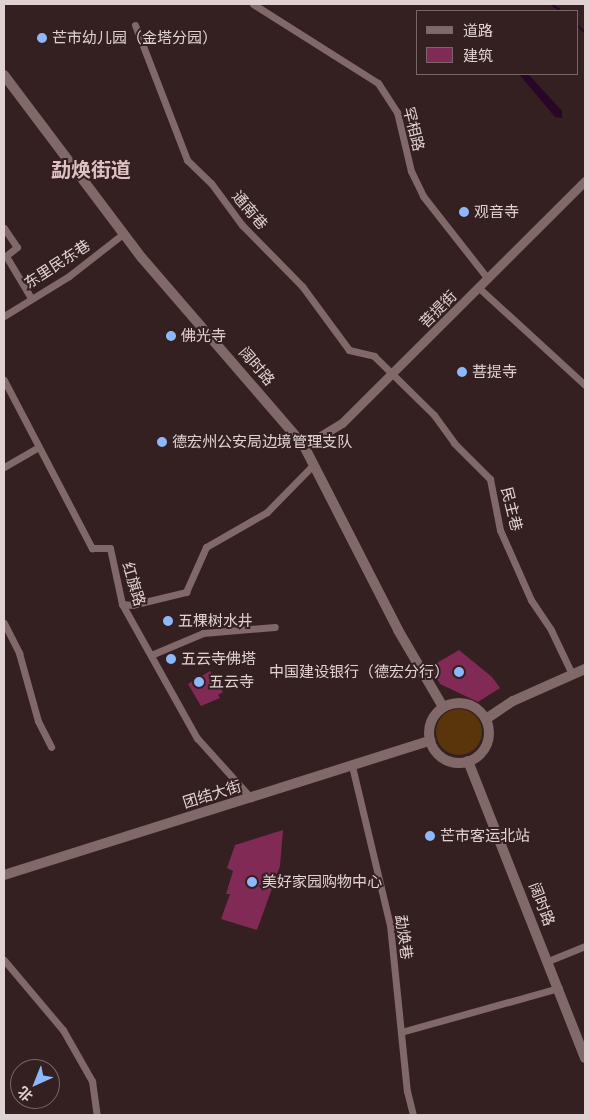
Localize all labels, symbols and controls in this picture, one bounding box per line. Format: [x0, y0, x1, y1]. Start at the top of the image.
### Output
legend [416, 10, 579, 75]
text: 道路 [463, 20, 493, 40]
place label: 芒市幼儿园（金塔分园） [52, 29, 217, 47]
marker: 芒市幼儿园（金塔分园） [36, 32, 48, 44]
text: 建筑 [463, 45, 493, 65]
street label: 罕相路 [400, 105, 428, 153]
district label: 勐焕街道 [51, 157, 131, 181]
street label: 通南巷 [228, 187, 272, 233]
place label: 观音寺 [474, 203, 519, 221]
marker: 观音寺 [458, 206, 470, 218]
street label: 东里民东巷 [21, 236, 93, 292]
street label: 菩提街 [416, 287, 460, 331]
place label: 佛光寺 [181, 327, 226, 345]
marker: 佛光寺 [165, 330, 177, 342]
street label: 阔时路 [235, 343, 279, 389]
place label: 菩提寺 [472, 363, 517, 381]
marker: 菩提寺 [456, 366, 468, 378]
place label: 德宏州公安局边境管理支队 [172, 433, 352, 451]
marker: 德宏州公安局边境管理支队 [156, 436, 168, 448]
street label: 民主巷 [498, 485, 526, 533]
street label: 红旗路 [119, 560, 149, 608]
place label: 五棵树水井 [178, 612, 253, 630]
marker: 五棵树水井 [162, 615, 174, 627]
place label: 五云寺佛塔 [181, 650, 256, 668]
marker: 五云寺佛塔 [165, 653, 177, 665]
place label: 中国建设银行（德宏分行） [269, 663, 449, 681]
marker: 中国建设银行（德宏分行） [453, 666, 465, 678]
place label: 五云寺 [209, 673, 254, 691]
marker: 五云寺 [193, 676, 205, 688]
street label: 团结大街 [181, 777, 243, 811]
place label: 芒市客运北站 [440, 827, 530, 845]
marker: 芒市客运北站 [424, 830, 436, 842]
place label: 美好家园购物中心 [262, 873, 382, 891]
marker: 美好家园购物中心 [246, 876, 258, 888]
street label: 阔时路 [526, 880, 558, 928]
street label: 勐焕巷 [392, 913, 416, 961]
north arrow [10, 1059, 60, 1109]
text: 北 [13, 1083, 37, 1106]

